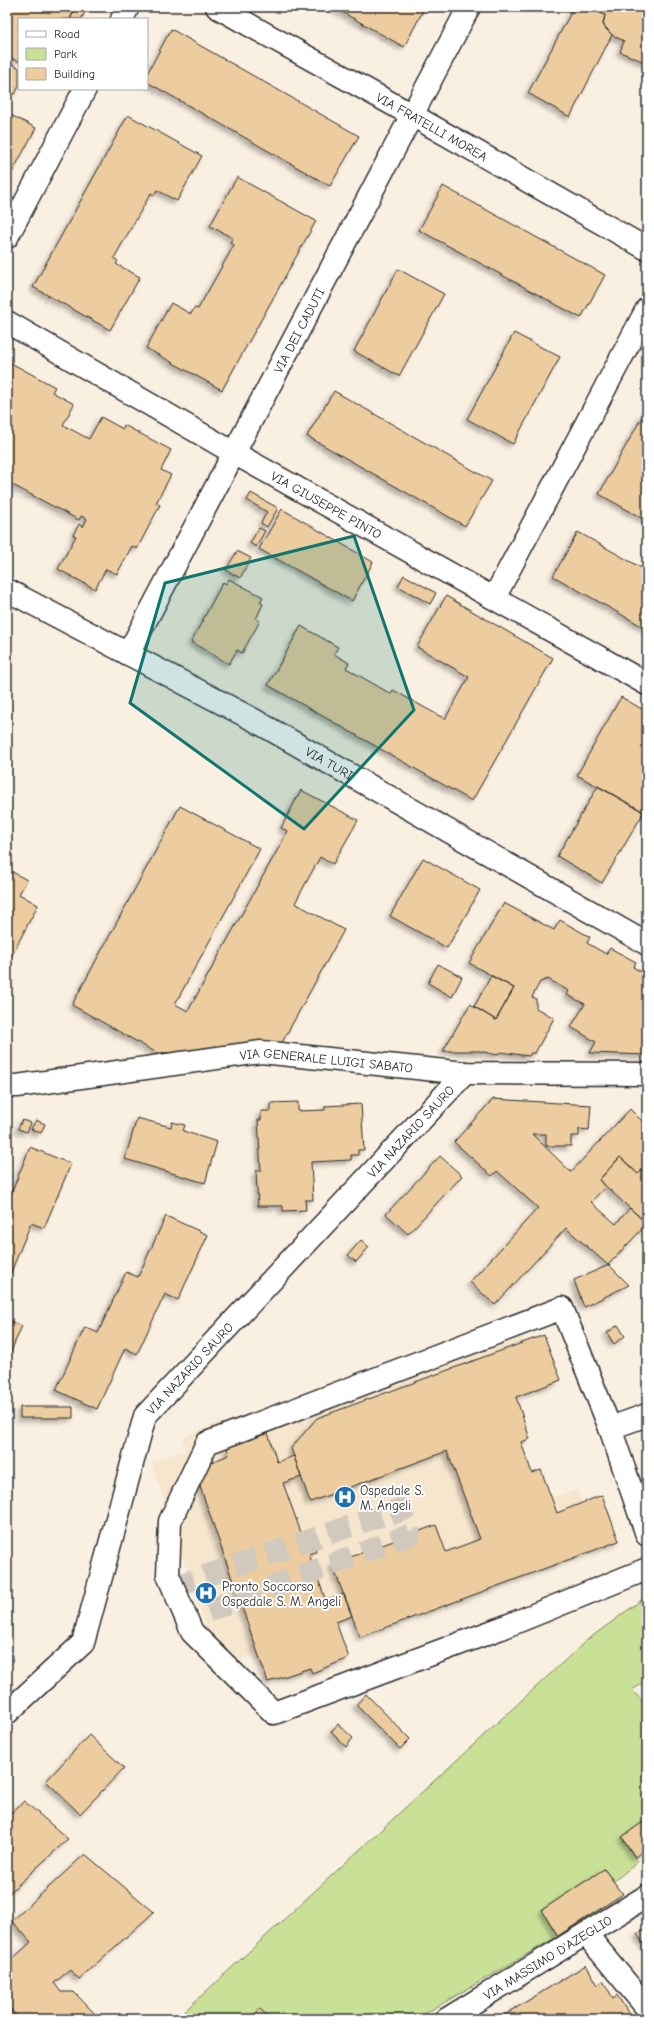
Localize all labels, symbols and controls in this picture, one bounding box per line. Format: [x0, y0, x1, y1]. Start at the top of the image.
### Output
legend [18, 18, 148, 90]
text: Road [54, 27, 80, 41]
text: Park [54, 47, 77, 61]
text: Building [54, 67, 95, 81]
street label: VIA FRATELLI MOREA [374, 89, 491, 164]
street label: VIA DEI CADUTI [270, 285, 327, 375]
street label: VIA GIUSEPPE PINTO [268, 468, 384, 542]
street label: VIA TURI [303, 743, 356, 783]
street label: VIA GENERALE LUIGI SABATO [239, 1044, 414, 1075]
street label: VIA NAZARIO SAURO [364, 1082, 457, 1180]
street label: VIA NAZARIO SAURO [143, 1319, 236, 1417]
place label: Ospedale S. M. Angeli [360, 1483, 424, 1513]
hospital icon: Ospedale S. M. Angeli [332, 1484, 358, 1510]
place label: Pronto Soccorso Ospedale S. M. Angeli [222, 1579, 341, 1609]
hospital icon: Pronto Soccorso Ospedale S. M. Angeli [193, 1580, 219, 1606]
street label: VIA MASSIMO D'AZEGLIO [481, 1912, 614, 2002]

